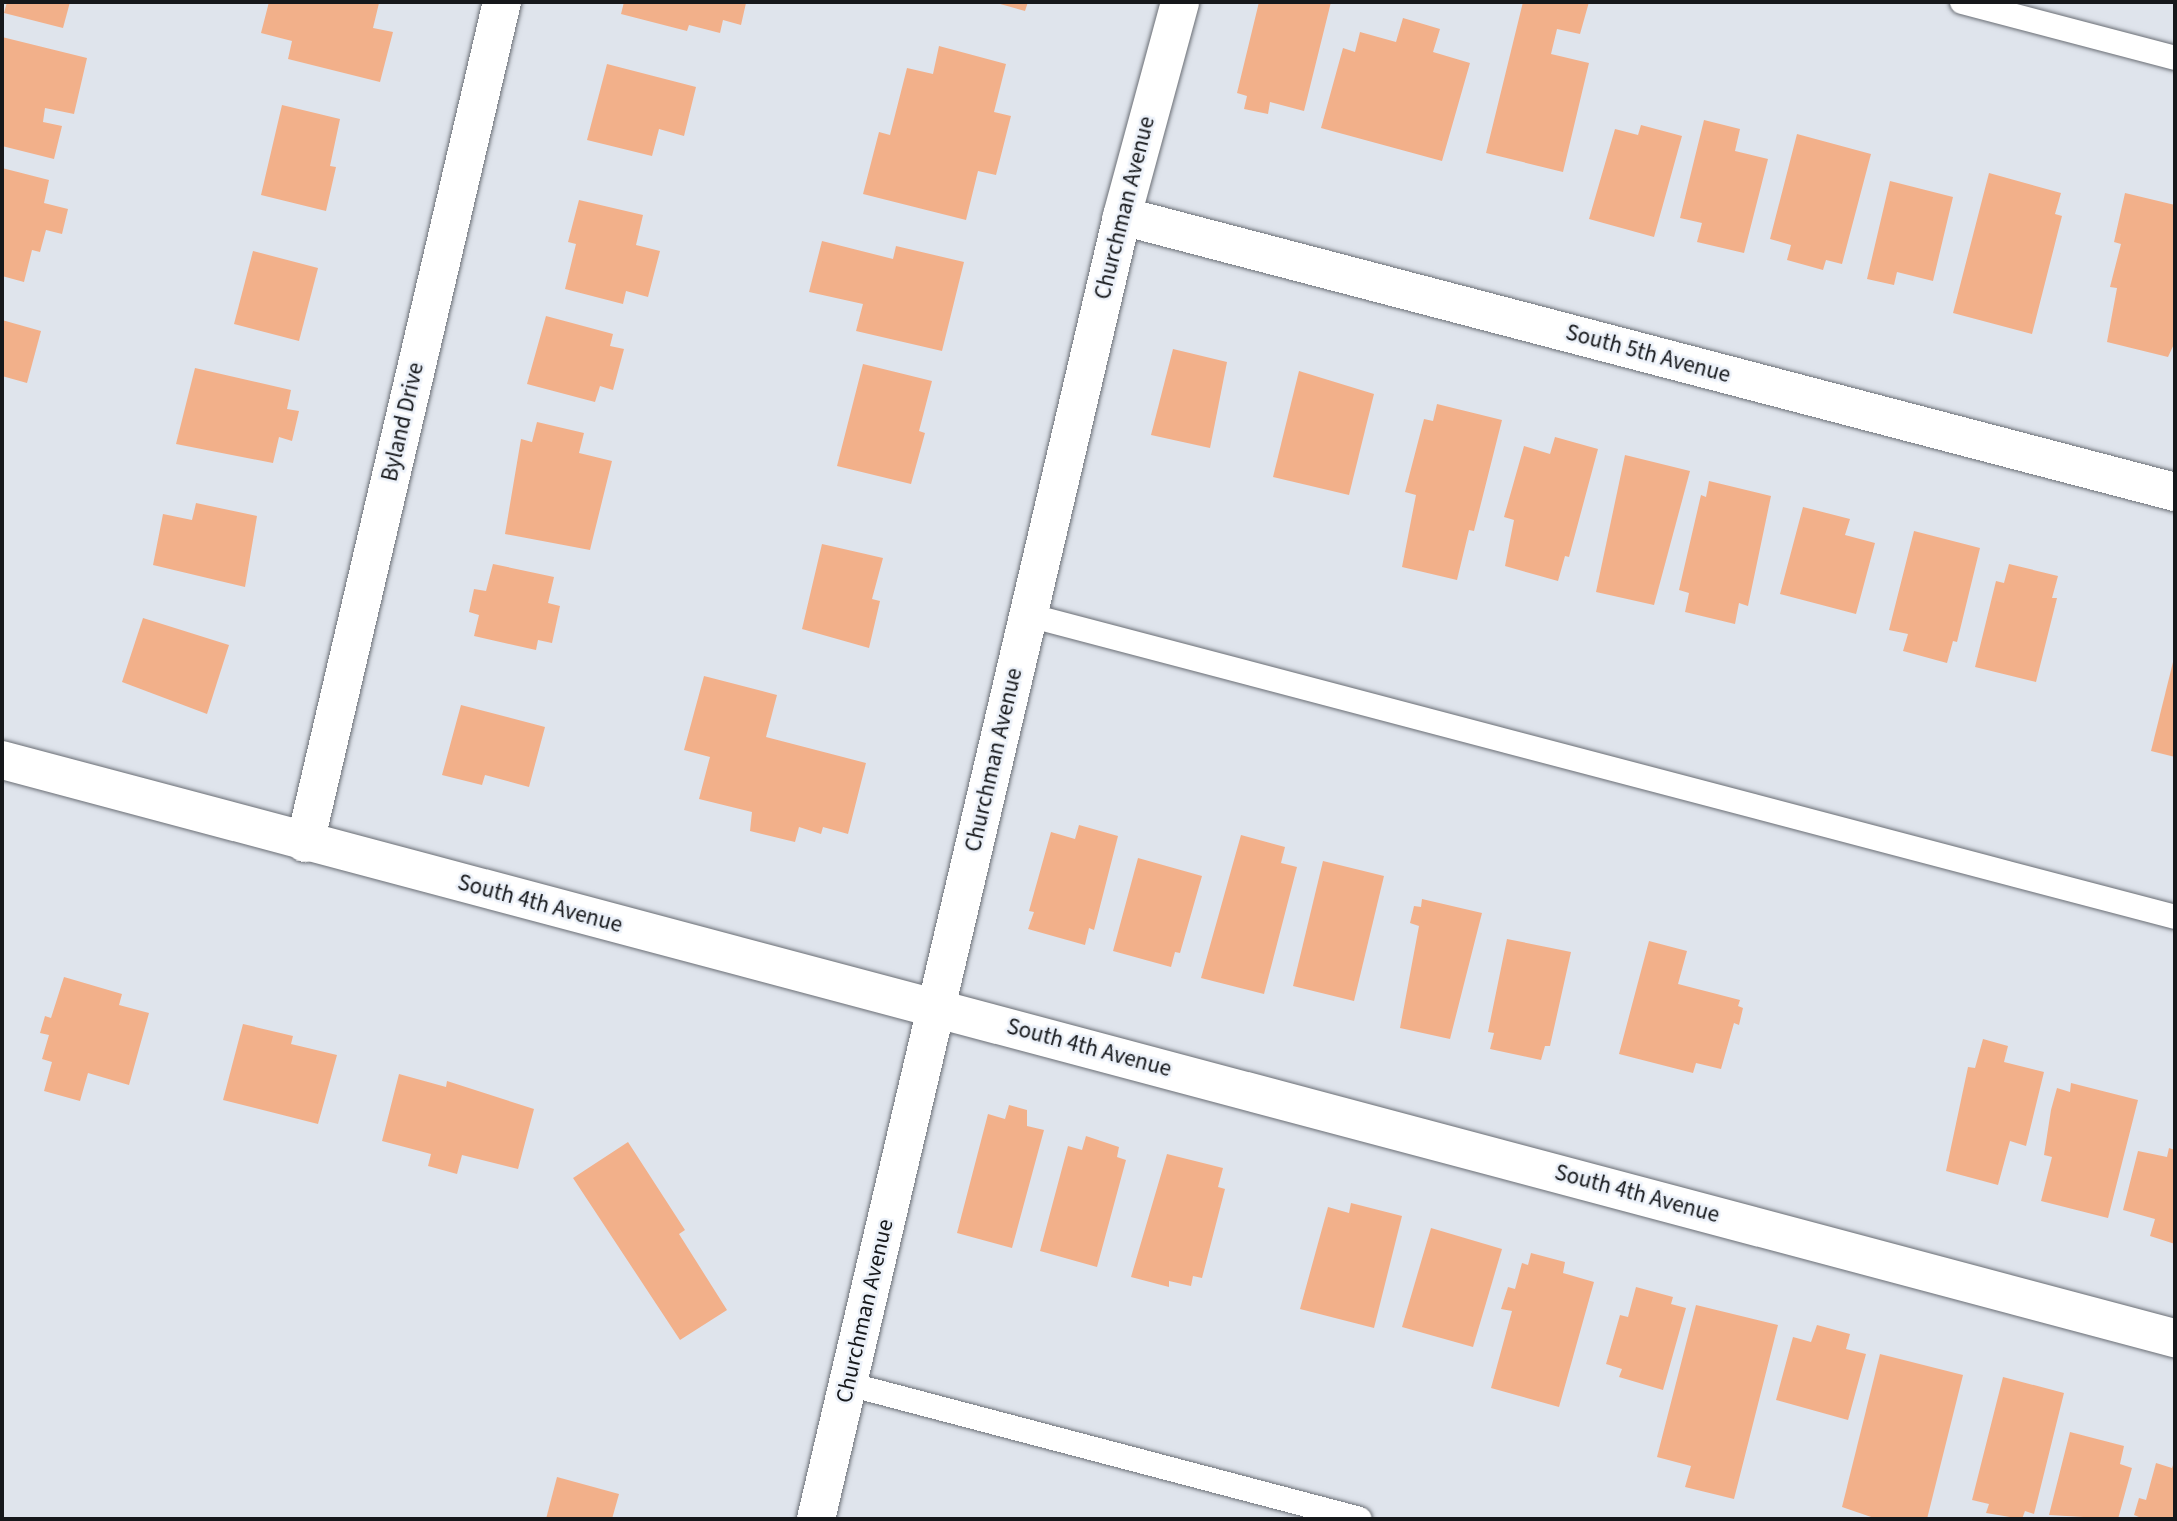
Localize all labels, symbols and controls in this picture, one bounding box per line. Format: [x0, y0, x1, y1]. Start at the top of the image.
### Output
street label: Churchman Avenue [1089, 114, 1161, 302]
street label: South 5th Avenue [1563, 319, 1733, 389]
street label: Byland Drive [376, 360, 430, 484]
street label: Churchman Avenue [959, 665, 1029, 855]
street label: South 4th Avenue [455, 869, 625, 939]
street label: South 4th Avenue [1004, 1013, 1174, 1083]
street label: South 4th Avenue [1552, 1159, 1722, 1229]
street label: Churchman Avenue [830, 1216, 900, 1406]

